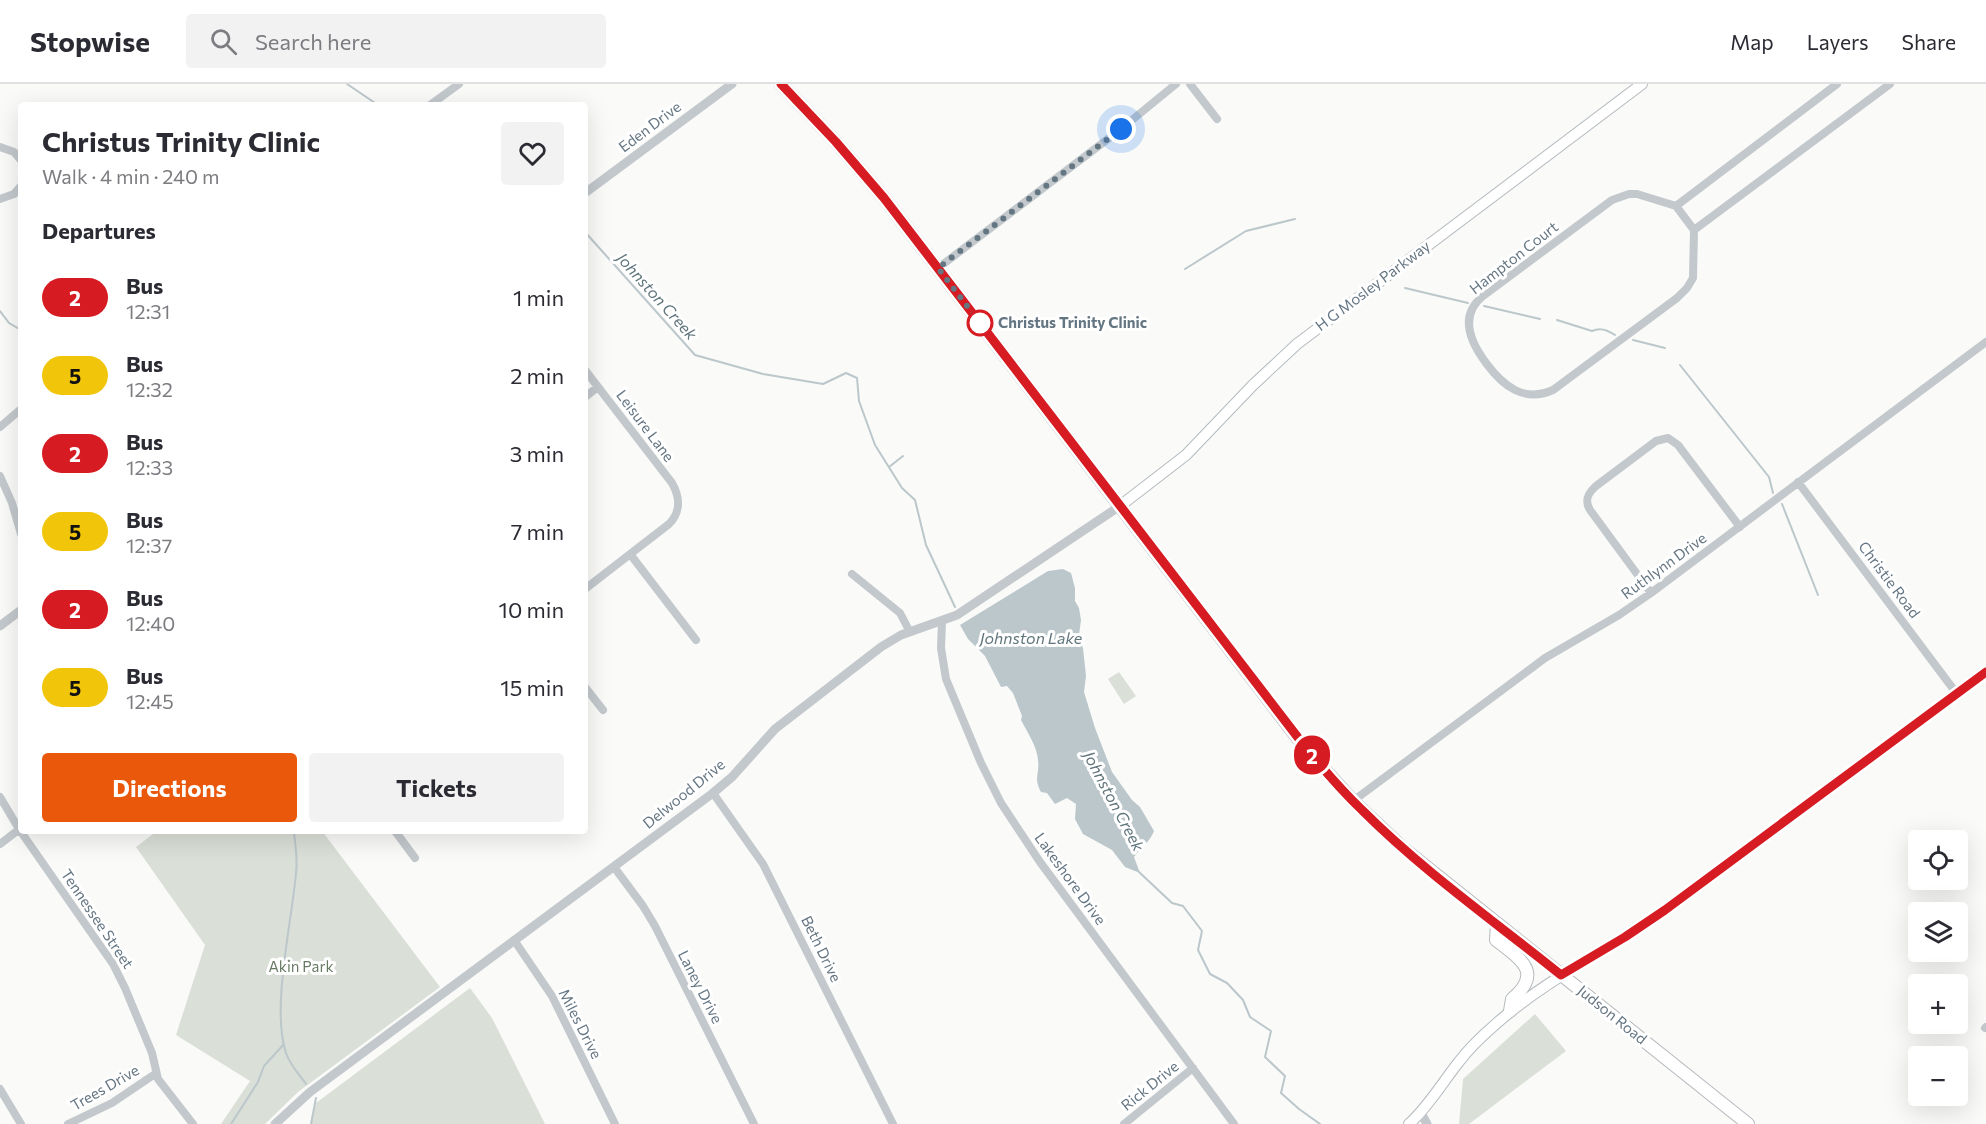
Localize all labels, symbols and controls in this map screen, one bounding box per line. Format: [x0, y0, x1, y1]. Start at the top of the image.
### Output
search box [186, 14, 606, 68]
text: Stopwise [30, 24, 150, 58]
icon: search [207, 25, 240, 58]
text: Search here [255, 28, 371, 55]
text: Map [1730, 29, 1774, 54]
text: Layers [1807, 29, 1869, 54]
text: Share [1902, 29, 1956, 54]
street label: Eden Drive [615, 97, 684, 155]
your location [1106, 114, 1136, 144]
button: heart [501, 122, 564, 185]
text: Christus Trinity Clinic [42, 124, 320, 158]
text: Walk · 4 min · 240 m [42, 164, 219, 188]
text: Departures [42, 217, 156, 244]
street label: Hampton Court [1466, 217, 1561, 297]
street label: H G Mosley Parkway [1312, 236, 1433, 334]
water label: Johnston Creek [612, 247, 702, 343]
text: Bus [126, 272, 163, 299]
text: 1 min [513, 284, 564, 311]
text: 2 [69, 285, 81, 310]
text: 12:31 [126, 299, 170, 323]
marker: Christus Trinity Clinic [967, 310, 993, 336]
place label: Christus Trinity Clinic [998, 313, 1147, 331]
text: Bus [126, 350, 163, 377]
text: 2 min [510, 362, 564, 389]
text: 5 [69, 363, 81, 388]
text: 12:32 [126, 377, 173, 401]
street label: Leisure Lane [613, 386, 679, 465]
text: Bus [126, 428, 163, 455]
text: 3 min [510, 440, 564, 467]
text: 2 [69, 441, 81, 466]
text: 12:33 [126, 455, 173, 479]
text: Bus [126, 506, 163, 533]
text: 7 min [511, 518, 564, 545]
text: 5 [69, 519, 81, 544]
street label: Ruthlynn Drive [1617, 528, 1710, 602]
text: 12:37 [126, 533, 172, 557]
street label: Christie Road [1855, 538, 1924, 621]
text: Bus [126, 584, 163, 611]
text: 10 min [499, 596, 564, 623]
text: 2 [69, 597, 81, 622]
text: 12:40 [126, 611, 175, 635]
water label: Johnston Lake [978, 628, 1083, 647]
text: Bus [126, 662, 163, 689]
text: 15 min [500, 674, 564, 701]
text: 5 [69, 675, 81, 700]
text: 12:45 [126, 689, 174, 713]
line badge: 2 [1292, 736, 1332, 774]
text: 2 [1306, 743, 1318, 768]
water label: Johnston Creek [1079, 746, 1149, 854]
button: Directions [42, 753, 297, 822]
button: Tickets [309, 753, 564, 822]
street label: Delwood Drive [639, 755, 728, 832]
street label: Lakeshore Drive [1031, 829, 1110, 928]
map controls [1908, 830, 1968, 1106]
button: locate [1908, 830, 1968, 890]
street label: Tennessee Street [58, 865, 138, 972]
button: layers [1908, 902, 1968, 962]
street label: Beth Drive [798, 913, 846, 985]
street label: Laney Drive [675, 947, 727, 1026]
park label: Akin Park [268, 957, 334, 975]
button: + [1908, 974, 1968, 1034]
street label: Judson Road [1574, 981, 1651, 1048]
street label: Miles Drive [556, 986, 606, 1062]
button: − [1908, 1046, 1968, 1106]
street label: Rick Drive [1117, 1057, 1182, 1114]
street label: Trees Drive [67, 1060, 142, 1114]

